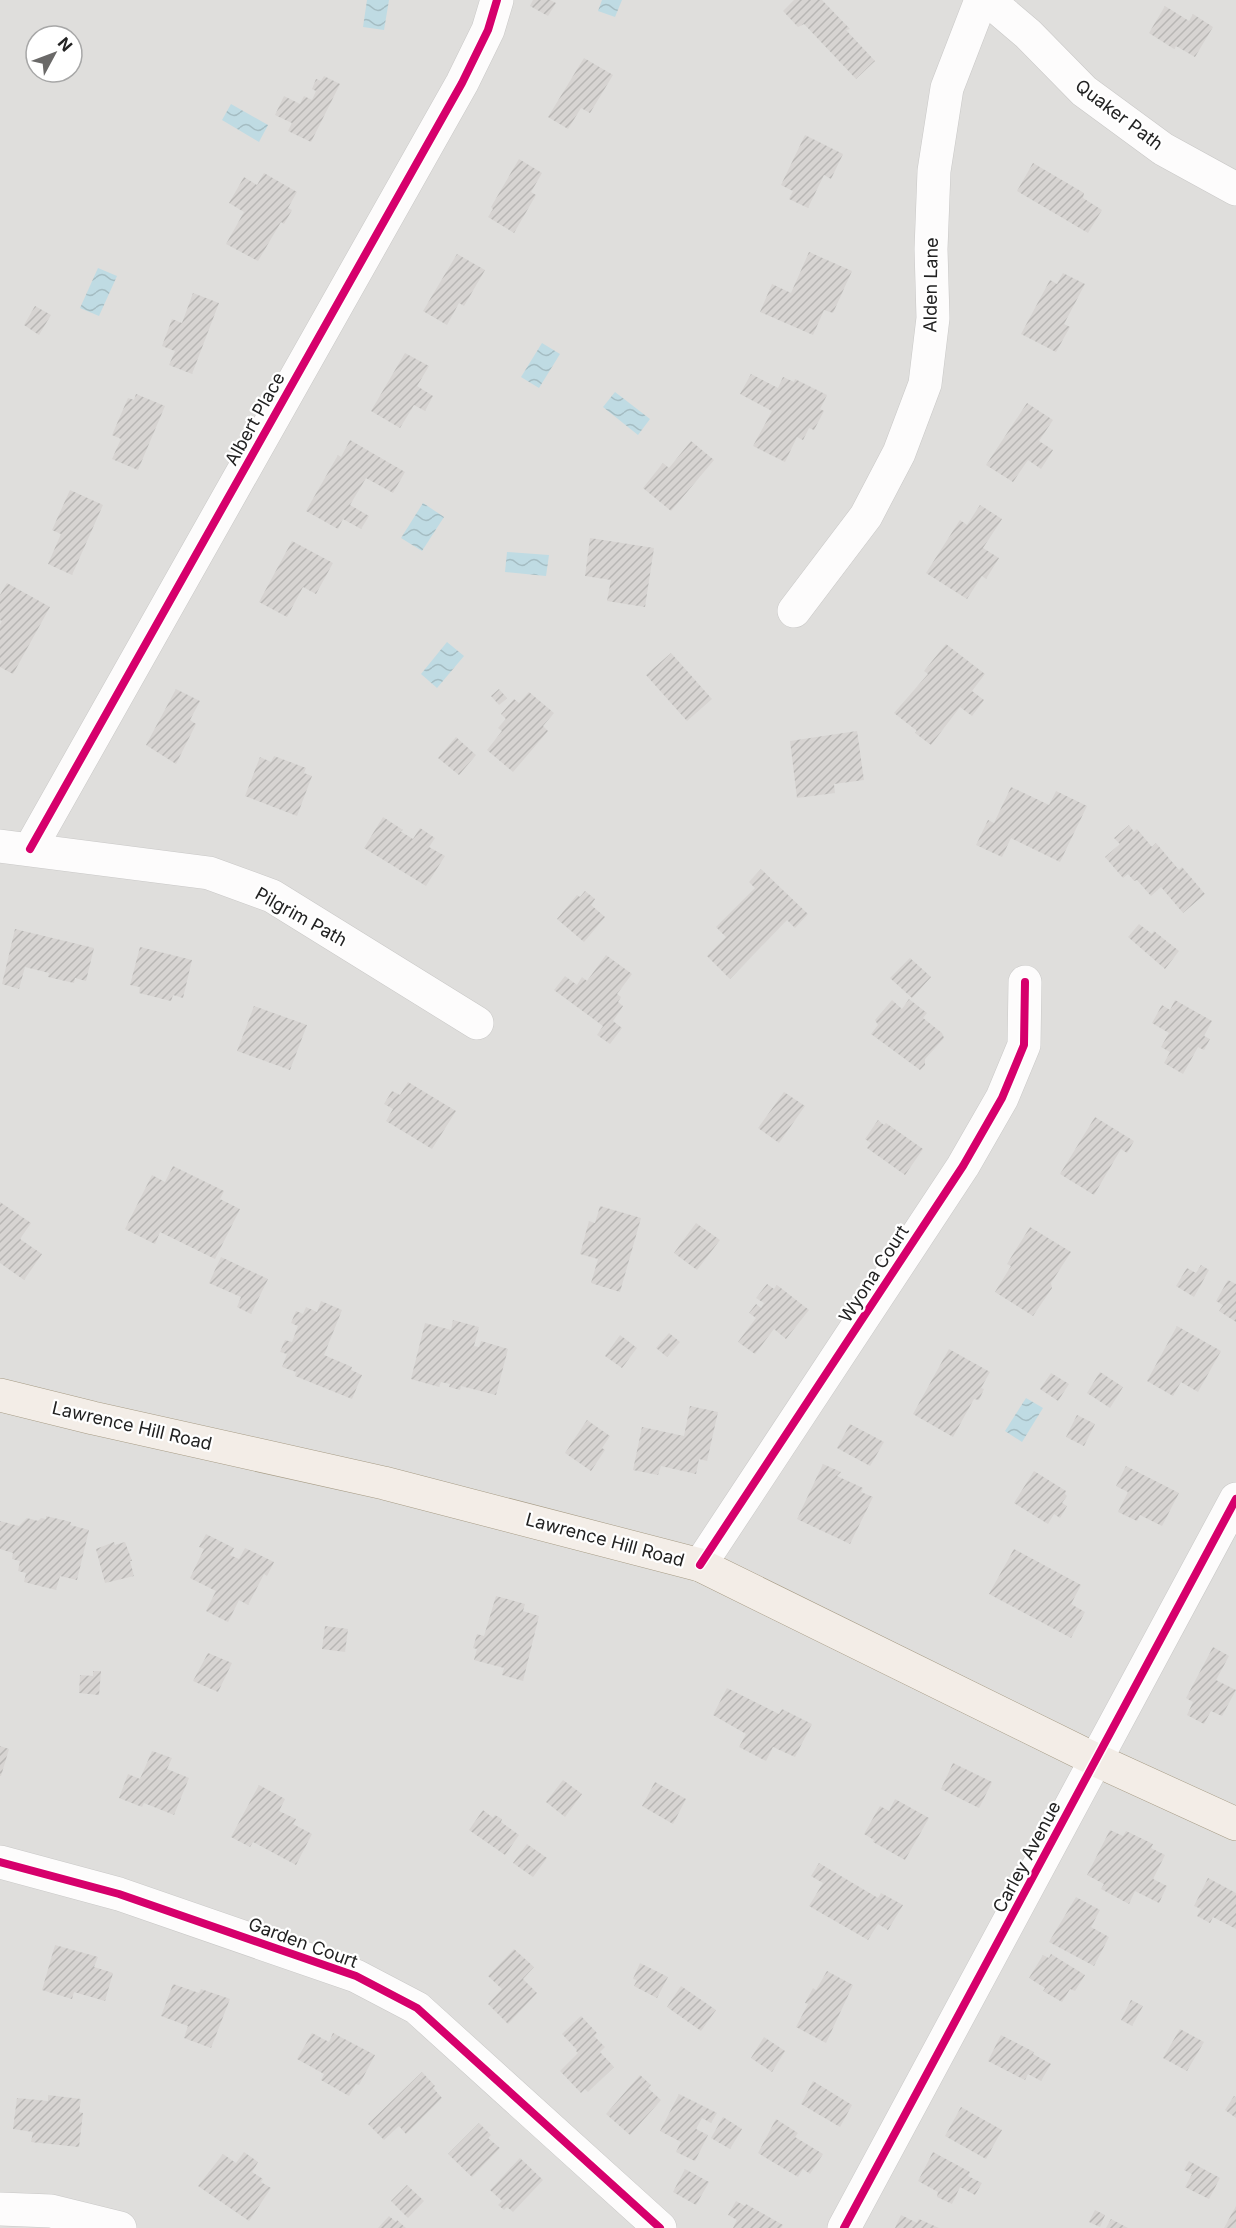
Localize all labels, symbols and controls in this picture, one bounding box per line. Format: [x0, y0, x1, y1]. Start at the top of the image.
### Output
north arrow [24, 24, 84, 84]
text: N [54, 33, 77, 55]
street label: Quaker Path [1071, 75, 1167, 154]
street label: Alden Lane [919, 237, 942, 333]
street label: Albert Place [220, 369, 289, 469]
street label: Pilgrim Path [252, 883, 351, 950]
street label: Wyona Court [834, 1221, 913, 1326]
street label: Lawrence Hill Road [50, 1397, 214, 1454]
street label: Lawrence Hill Road [523, 1508, 687, 1571]
street label: Carley Avenue [988, 1797, 1065, 1916]
street label: Garden Court [246, 1913, 361, 1972]

